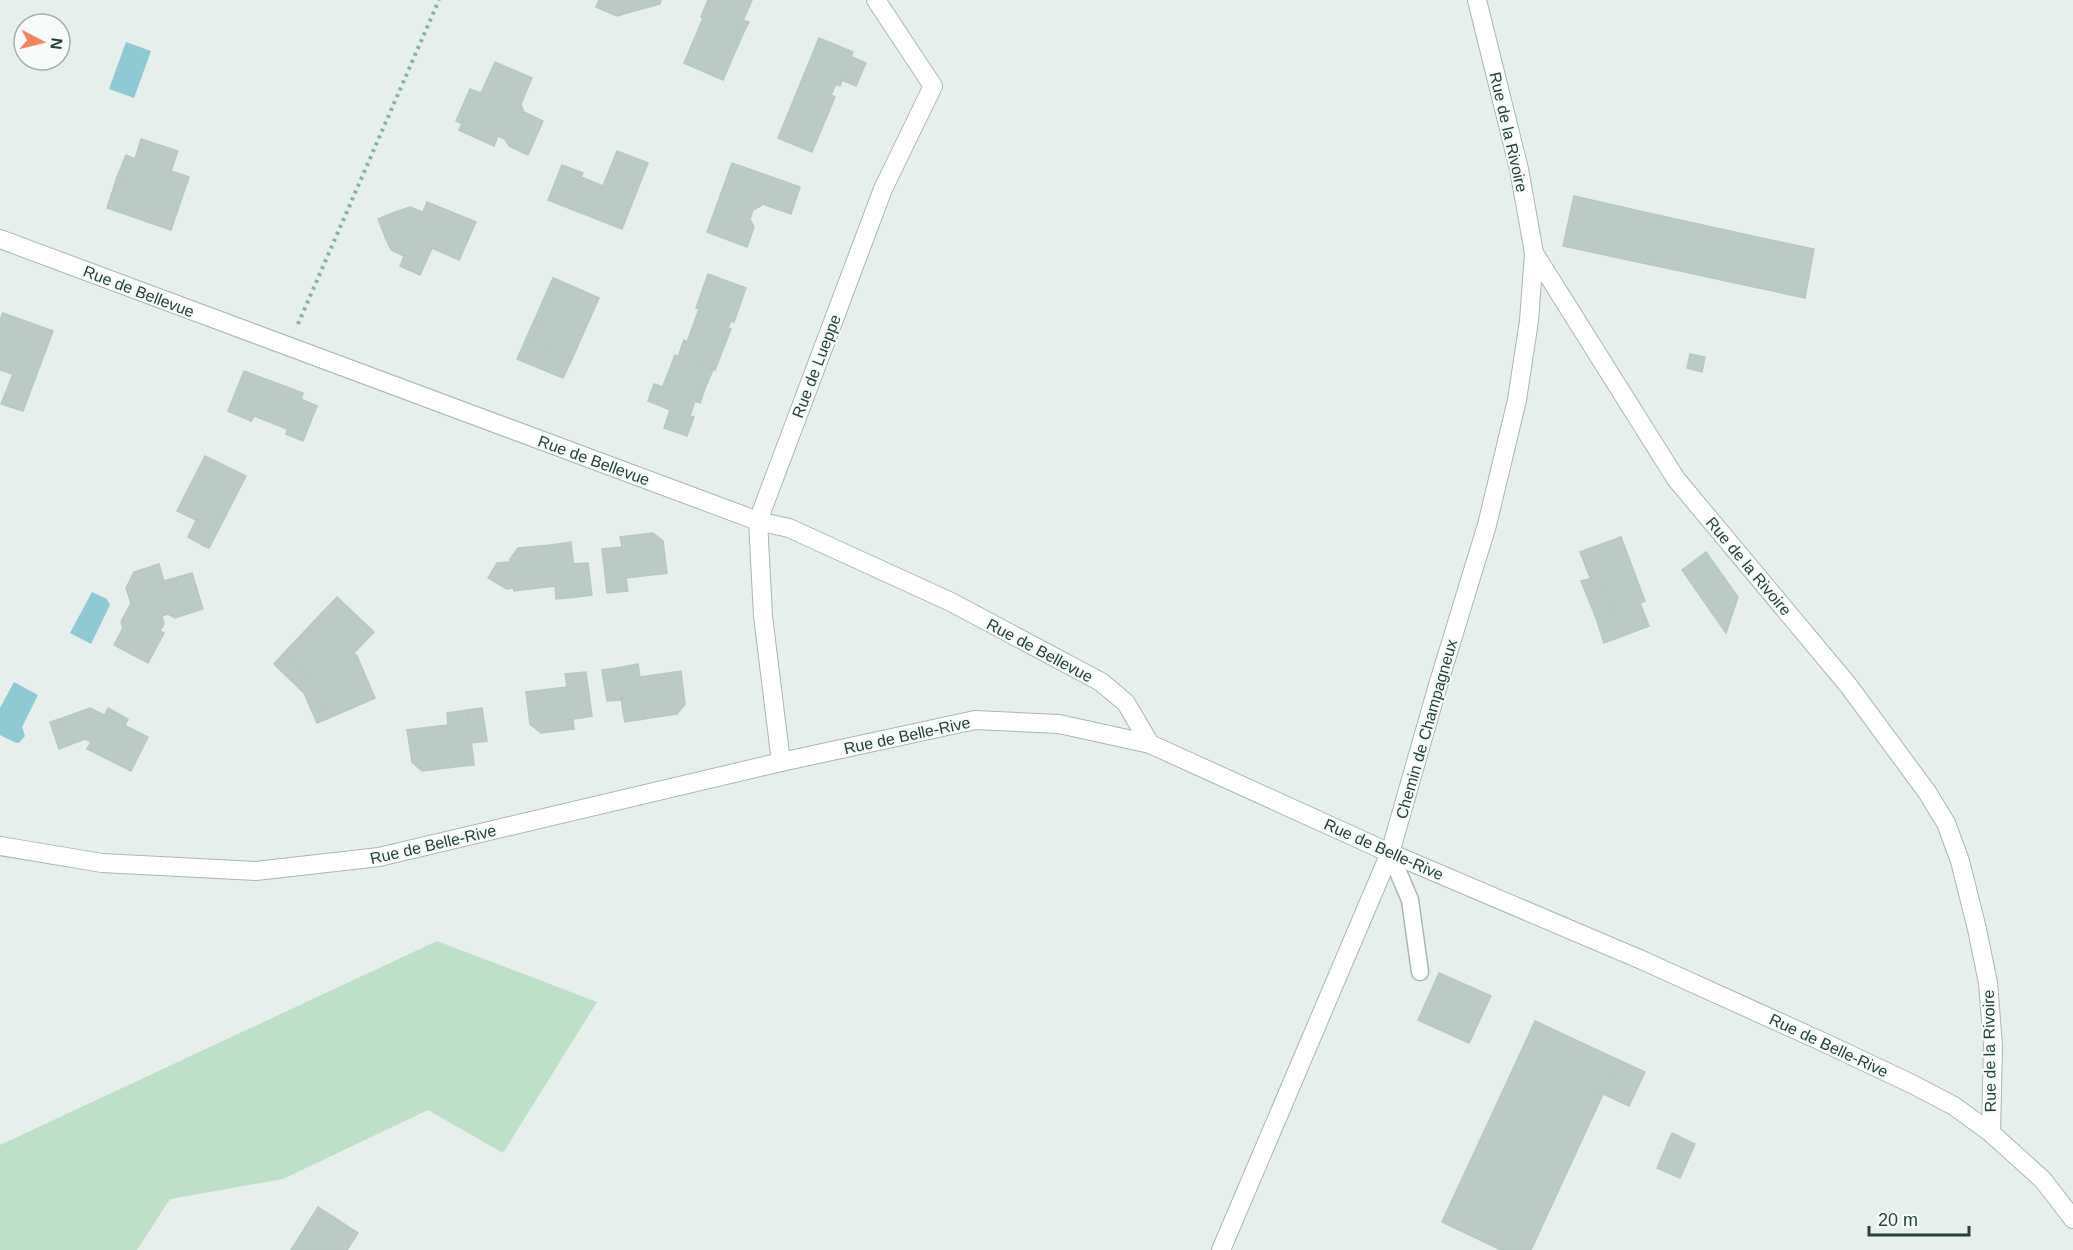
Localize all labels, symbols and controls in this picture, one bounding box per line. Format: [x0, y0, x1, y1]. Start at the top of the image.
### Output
north arrow [12, 12, 72, 72]
text: N [47, 37, 66, 51]
street label: Rue de la Rivoire [1486, 70, 1531, 194]
street label: Rue de Bellevue [81, 262, 197, 320]
street label: Rue de Lueppe [789, 312, 844, 420]
street label: Rue de Bellevue [536, 432, 652, 489]
street label: Rue de la Rivoire [1703, 514, 1795, 619]
street label: Rue de Bellevue [984, 615, 1096, 686]
street label: Chemin de Champagneux [1393, 637, 1460, 821]
street label: Rue de Belle-Rive [842, 714, 972, 757]
street label: Rue de Belle-Rive [1321, 815, 1446, 883]
street label: Rue de Belle-Rive [368, 822, 498, 867]
street label: Rue de la Rivoire [1980, 989, 1999, 1112]
street label: Rue de Belle-Rive [1767, 1011, 1891, 1080]
scale bar [1869, 1199, 1970, 1237]
text: 20 m [1878, 1210, 1918, 1230]

